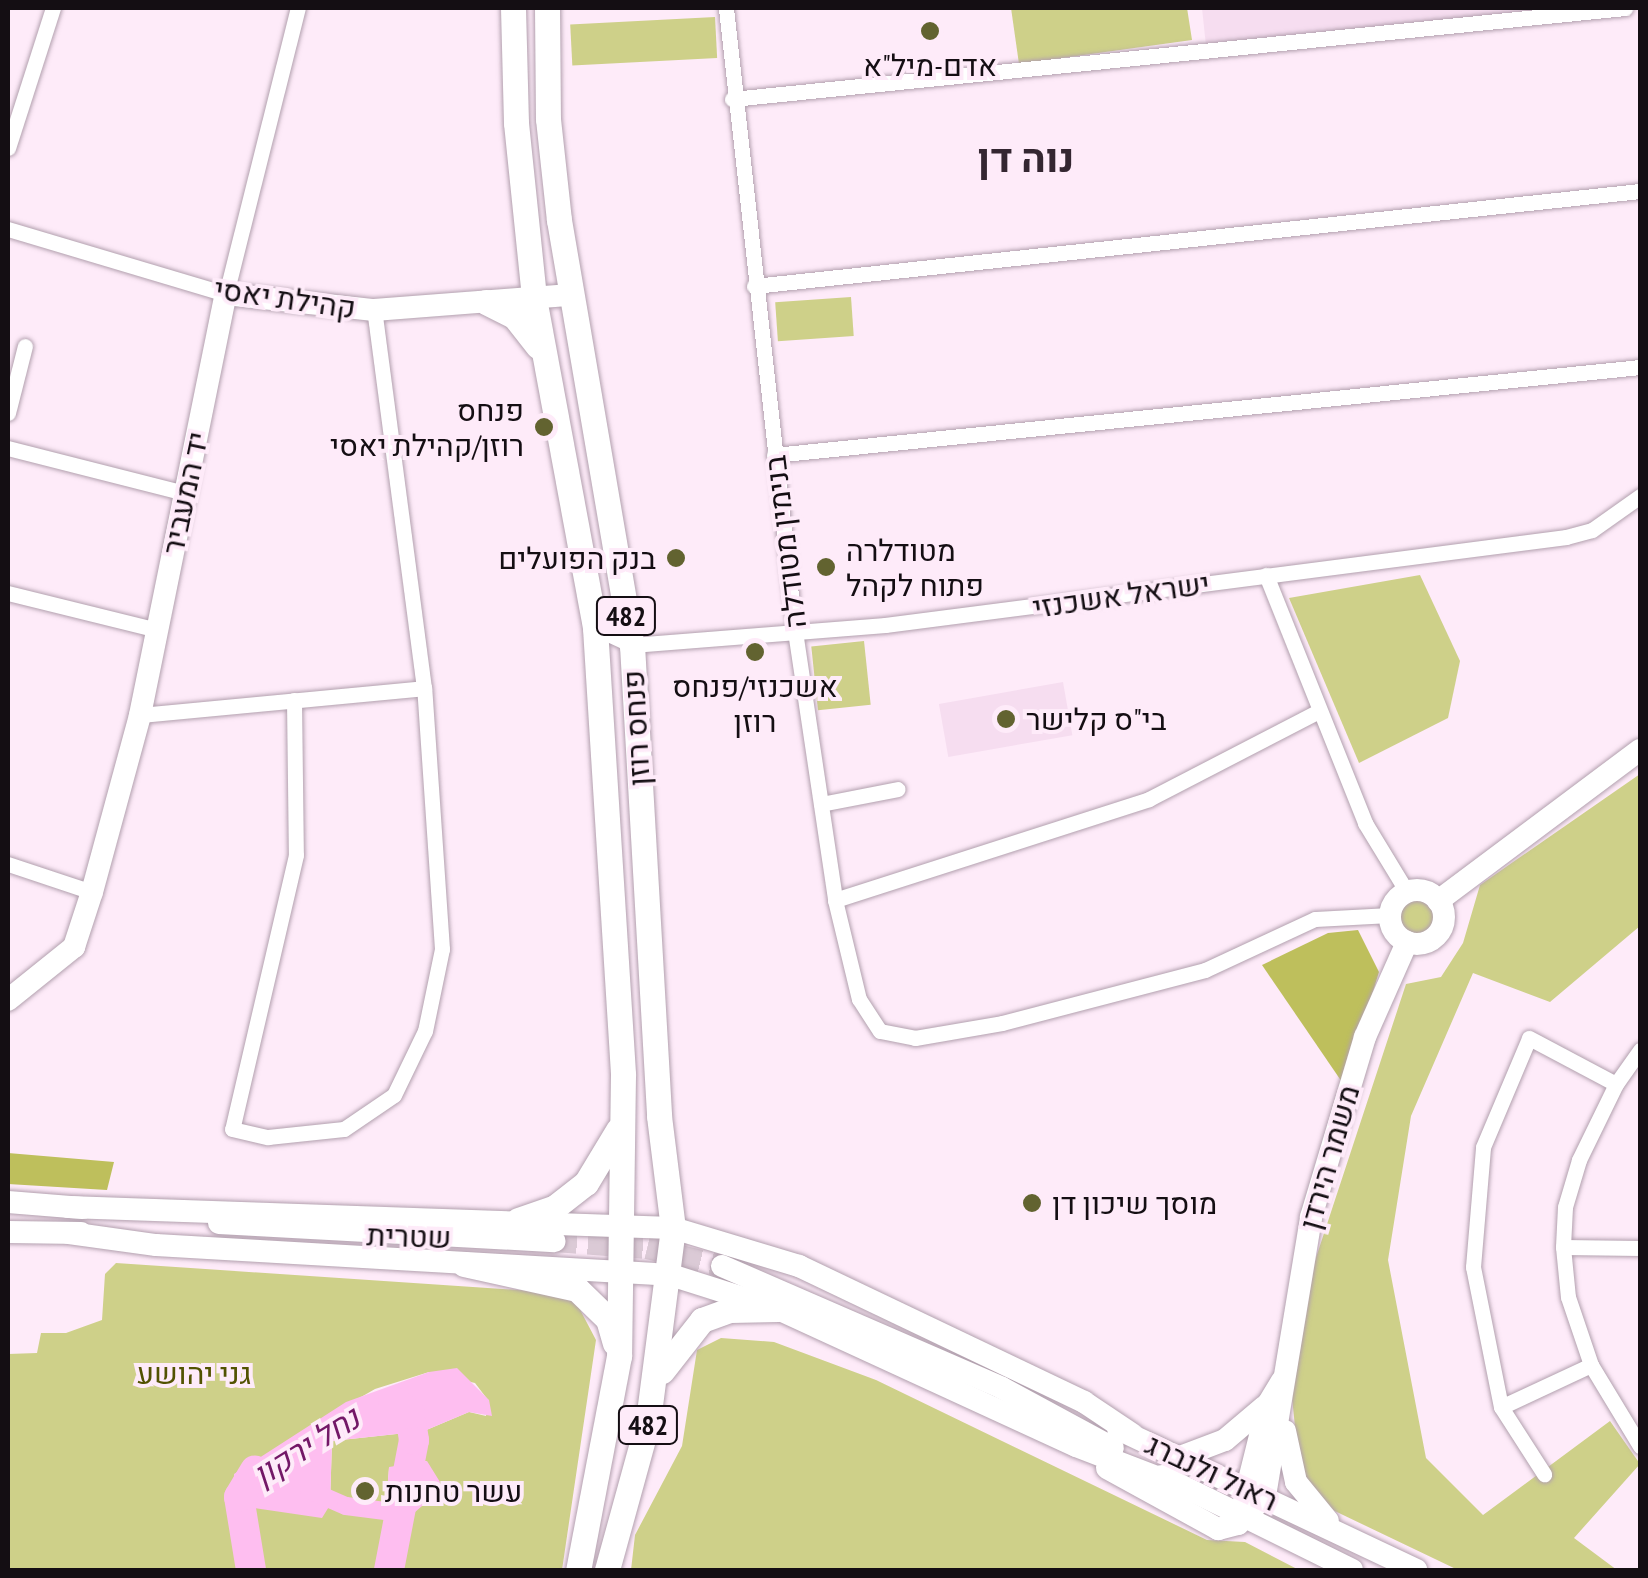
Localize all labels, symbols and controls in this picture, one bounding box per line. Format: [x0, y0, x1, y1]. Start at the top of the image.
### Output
marker: אדם-מיל"א [919, 20, 941, 42]
place label: אדם-מיל"א [863, 47, 997, 83]
district label: נוה דן [978, 133, 1074, 181]
street label: קהילת יאסי [212, 270, 358, 326]
place label: פנחס רוזן/קהילת יאסי [330, 392, 524, 462]
marker: פנחס רוזן/קהילת יאסי [533, 416, 555, 438]
street label: יד המעביר [154, 428, 216, 558]
street label: בנימין מטודלה [757, 454, 813, 630]
place label: מטודלרה פתוח לקהל [846, 532, 984, 602]
place label: בנק הפועלים [498, 540, 656, 576]
marker: בנק הפועלים [665, 547, 687, 569]
marker: מטודלרה פתוח לקהל [815, 556, 837, 578]
street label: ישראל אשכנזי [1030, 565, 1212, 625]
road number: 482 [594, 593, 658, 639]
marker: אשכנזי/פנחס רוזן [744, 641, 766, 663]
place label: אשכנזי/פנחס רוזן [672, 668, 838, 738]
street label: פנחס רוזן [615, 669, 657, 787]
place label: בי"ס קלישר [1026, 701, 1167, 737]
marker: בי"ס קלישר [995, 708, 1017, 730]
street label: משמר הירדן [1291, 1081, 1367, 1233]
place label: מוסך שיכון דן [1052, 1185, 1217, 1221]
marker: מוסך שיכון דן [1021, 1192, 1043, 1214]
street label: שטרית [366, 1217, 452, 1255]
park label: גני יהושע [137, 1355, 251, 1391]
water label: נחל ירקון [246, 1398, 366, 1494]
road number: 482 [616, 1402, 680, 1448]
street label: ראול ולנברג [1140, 1426, 1284, 1518]
place label: עשר טחנות [385, 1473, 522, 1509]
marker: עשר טחנות [354, 1480, 376, 1502]

